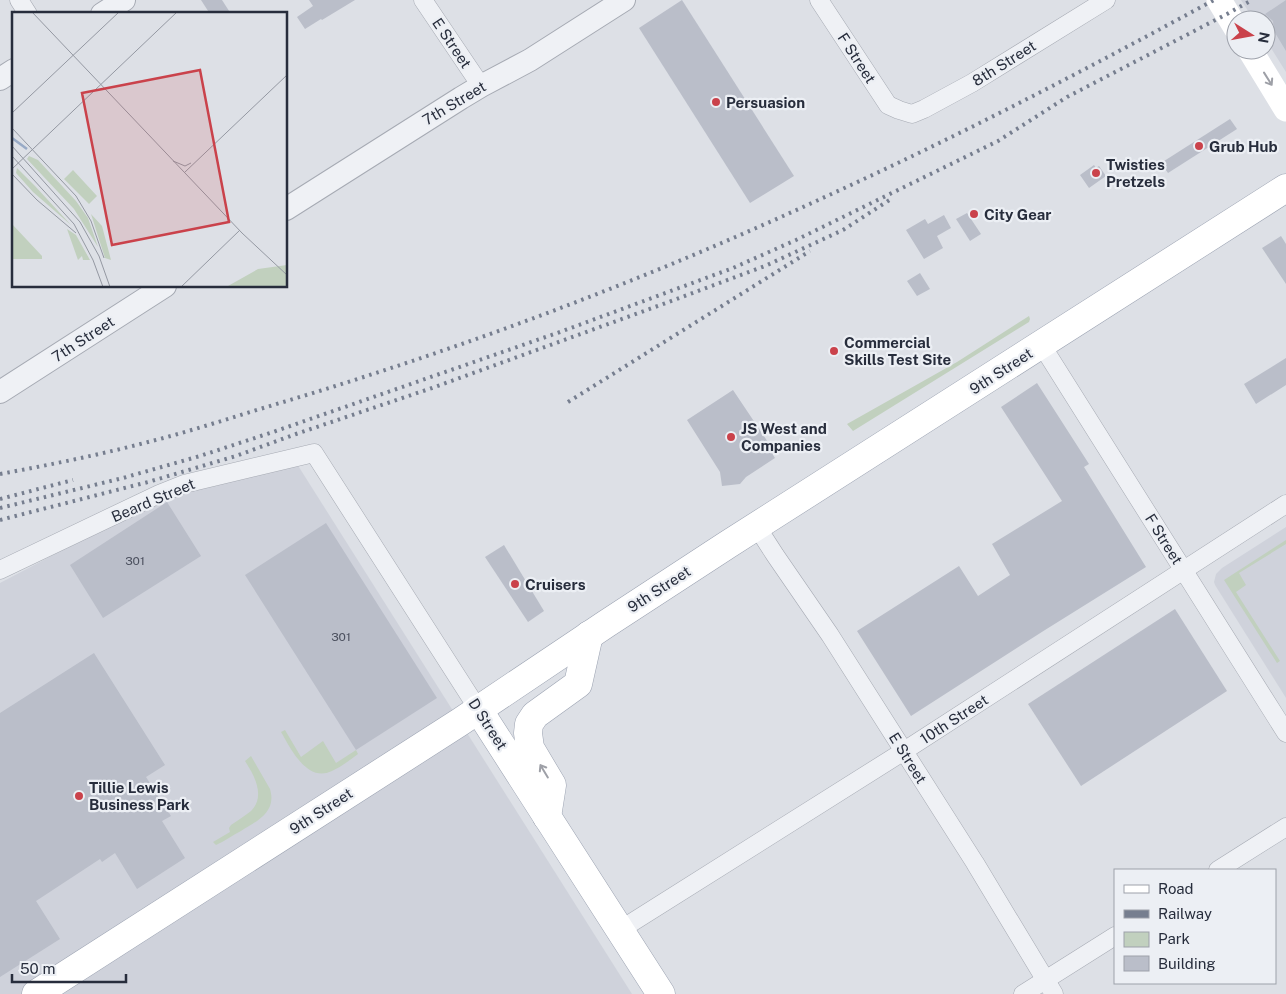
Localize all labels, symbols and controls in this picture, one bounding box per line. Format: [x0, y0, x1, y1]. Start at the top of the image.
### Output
north arrow [1226, 10, 1276, 60]
inset map [12, 12, 288, 288]
street label: E Street [429, 15, 475, 71]
street label: F Street [835, 30, 880, 86]
text: N [1255, 31, 1273, 44]
street label: 8th Street [969, 37, 1039, 89]
one-way arrow [1263, 72, 1273, 86]
street label: 7th Street [419, 77, 489, 129]
place label: Persuasion [726, 94, 805, 111]
marker: Persuasion [710, 96, 722, 108]
place label: Grub Hub [1209, 138, 1278, 155]
marker: Grub Hub [1193, 140, 1205, 152]
place label: Twisties Pretzels [1106, 156, 1165, 190]
marker: Twisties Pretzels [1090, 167, 1102, 179]
place label: City Gear [984, 206, 1051, 223]
marker: City Gear [968, 208, 980, 220]
street label: 7th Street [49, 312, 118, 365]
place label: Commercial Skills Test Site [844, 334, 951, 368]
street label: 9th Street [966, 344, 1036, 398]
marker: Commercial Skills Test Site [828, 345, 840, 357]
place label: JS West and Companies [741, 420, 827, 454]
marker: JS West and Companies [725, 431, 737, 443]
street label: Beard Street [109, 475, 197, 525]
street label: F Street [1142, 511, 1186, 568]
house number: 301 [125, 554, 145, 568]
street label: 9th Street [624, 562, 694, 616]
place label: Cruisers [525, 576, 586, 593]
marker: Cruisers [509, 578, 521, 590]
house number: 301 [331, 630, 351, 644]
street label: 10th Street [917, 691, 991, 747]
street label: D Street [465, 695, 511, 753]
street label: E Street [886, 729, 930, 787]
one-way arrow [538, 764, 548, 778]
place label: Tillie Lewis Business Park [89, 779, 190, 813]
street label: 9th Street [286, 784, 356, 838]
marker: Tillie Lewis Business Park [73, 790, 85, 802]
legend [1114, 869, 1276, 984]
text: Road [1158, 880, 1194, 897]
text: Railway [1158, 905, 1212, 922]
text: Park [1158, 930, 1190, 947]
scale bar [12, 952, 126, 984]
text: Building [1158, 955, 1216, 972]
text: 50 m [20, 960, 55, 977]

